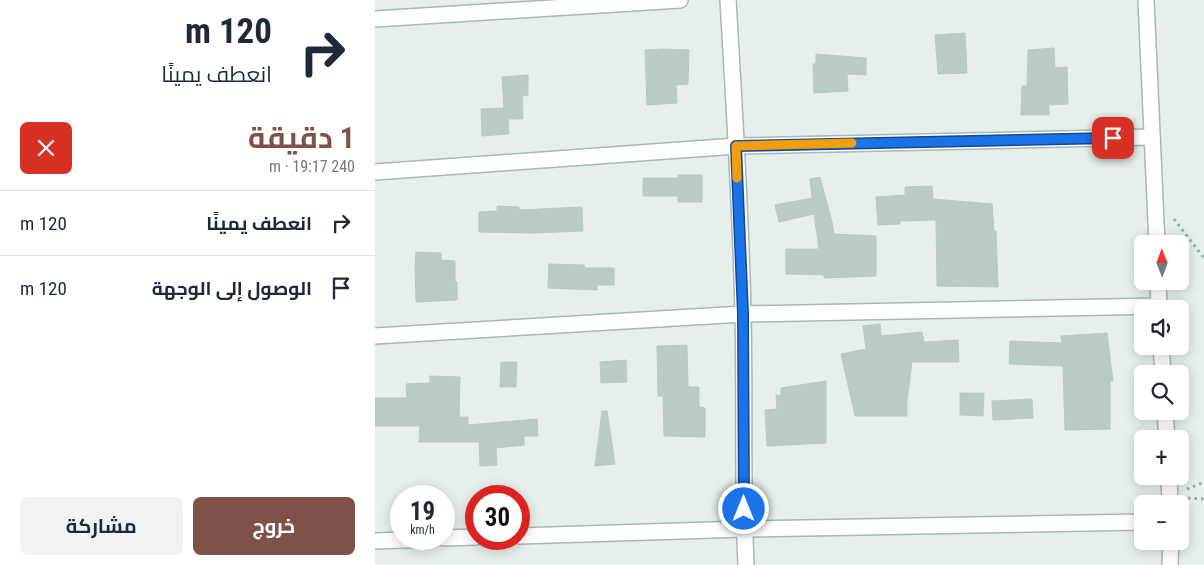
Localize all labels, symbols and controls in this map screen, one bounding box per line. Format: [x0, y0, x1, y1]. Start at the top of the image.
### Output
text: 120 m [185, 11, 272, 52]
icon: right [290, 20, 355, 85]
text: انعطف يمينًا [161, 62, 272, 87]
pin [1092, 117, 1134, 159]
text: 1 دقيقة [248, 120, 355, 155]
button: close [20, 122, 72, 174]
icon: arrive [1099, 124, 1127, 152]
text: 240 m · 19:17 [269, 157, 355, 176]
icon: right [327, 209, 355, 237]
text: 120 m [20, 212, 67, 235]
text: انعطف يمينًا [206, 212, 312, 235]
north arrow [1134, 235, 1189, 290]
map controls [1134, 235, 1189, 550]
icon: arrive [327, 274, 355, 302]
text: 120 m [20, 277, 67, 300]
text: الوصول إلى الوجهة [152, 277, 312, 300]
button: sound [1134, 300, 1189, 355]
button: search [1134, 365, 1189, 420]
button: + [1134, 430, 1189, 485]
position arrow [717, 482, 769, 534]
speed limit sign: 30 [465, 485, 530, 550]
button: − [1134, 495, 1189, 550]
button: مشاركة [20, 497, 183, 555]
button: خروج [193, 497, 355, 555]
text: 19 [410, 497, 435, 526]
text: km/h [410, 523, 435, 537]

